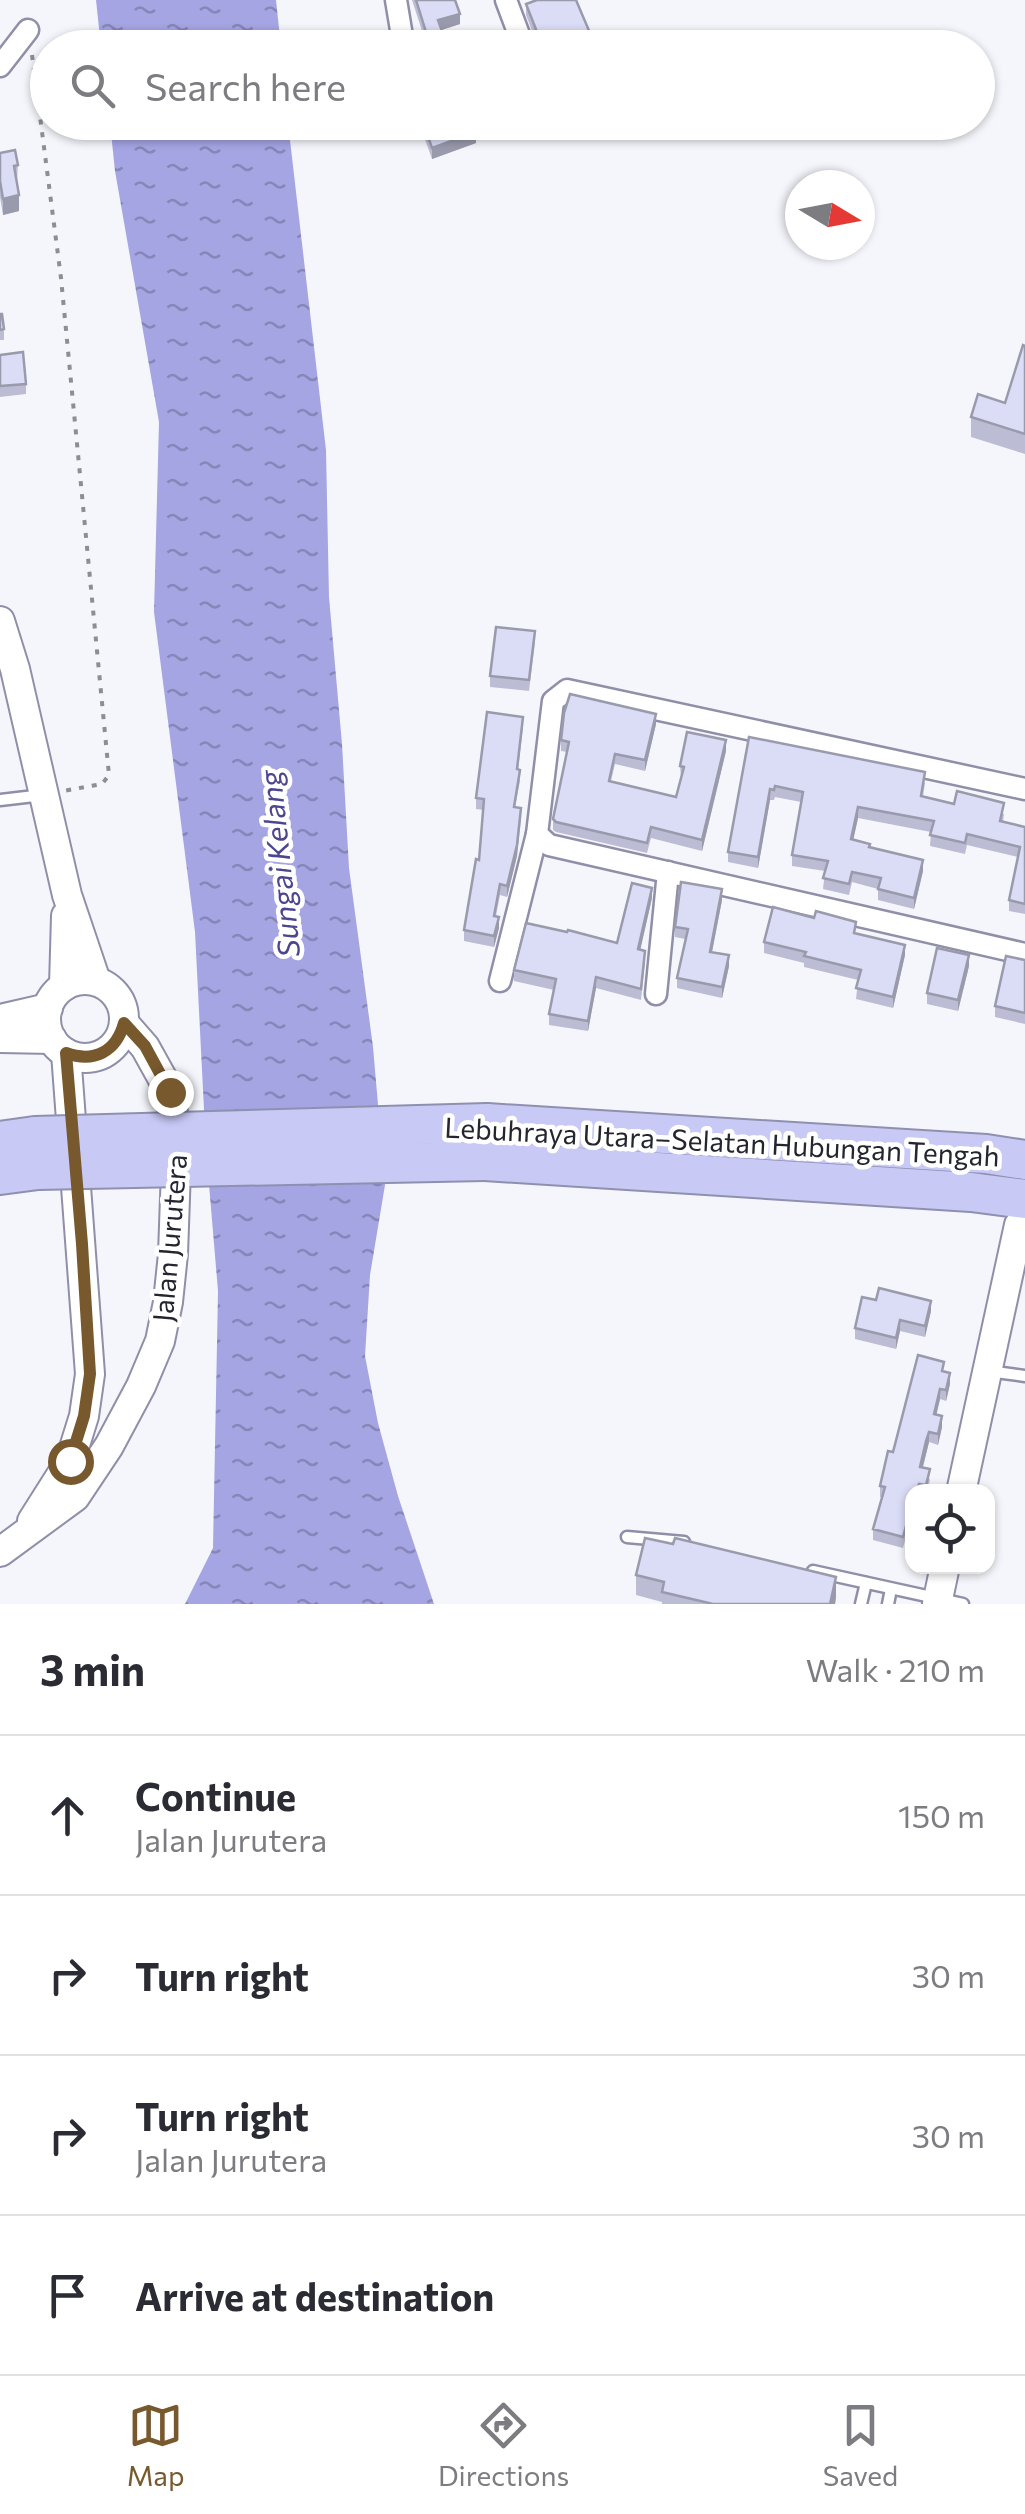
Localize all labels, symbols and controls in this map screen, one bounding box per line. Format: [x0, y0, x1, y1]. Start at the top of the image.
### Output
search box [30, 30, 995, 140]
icon: search [65, 58, 120, 113]
text: Search here [145, 62, 346, 109]
north arrow [785, 170, 875, 260]
water label: Sungai Kelang [250, 767, 306, 959]
route end [148, 1070, 194, 1116]
street label: Lebuhraya Utara–Selatan Hubungan Tengah [444, 1109, 1000, 1173]
street label: Jalan Jurutera [145, 1153, 193, 1323]
route start [48, 1439, 94, 1485]
map controls [905, 1484, 995, 1574]
button: locate [905, 1484, 995, 1574]
text: 3 min [40, 1643, 145, 1695]
text: Walk · 210 m [806, 1649, 985, 1689]
text: Continue [135, 1772, 296, 1819]
icon: ahead [40, 1788, 95, 1843]
text: 150 m [898, 1795, 985, 1835]
text: Jalan Jurutera [135, 1819, 327, 1859]
icon: right [40, 1948, 95, 2003]
text: Turn right [135, 1952, 309, 1999]
text: 30 m [912, 1955, 985, 1995]
text: Turn right [135, 2092, 309, 2139]
icon: right [40, 2108, 95, 2163]
text: 30 m [912, 2115, 985, 2155]
text: Jalan Jurutera [135, 2139, 327, 2179]
icon: arrive [40, 2268, 95, 2323]
text: Arrive at destination [135, 2272, 494, 2319]
tab: Map [127, 2398, 184, 2492]
tab: Directions [438, 2398, 569, 2492]
tab: Saved [823, 2398, 898, 2492]

